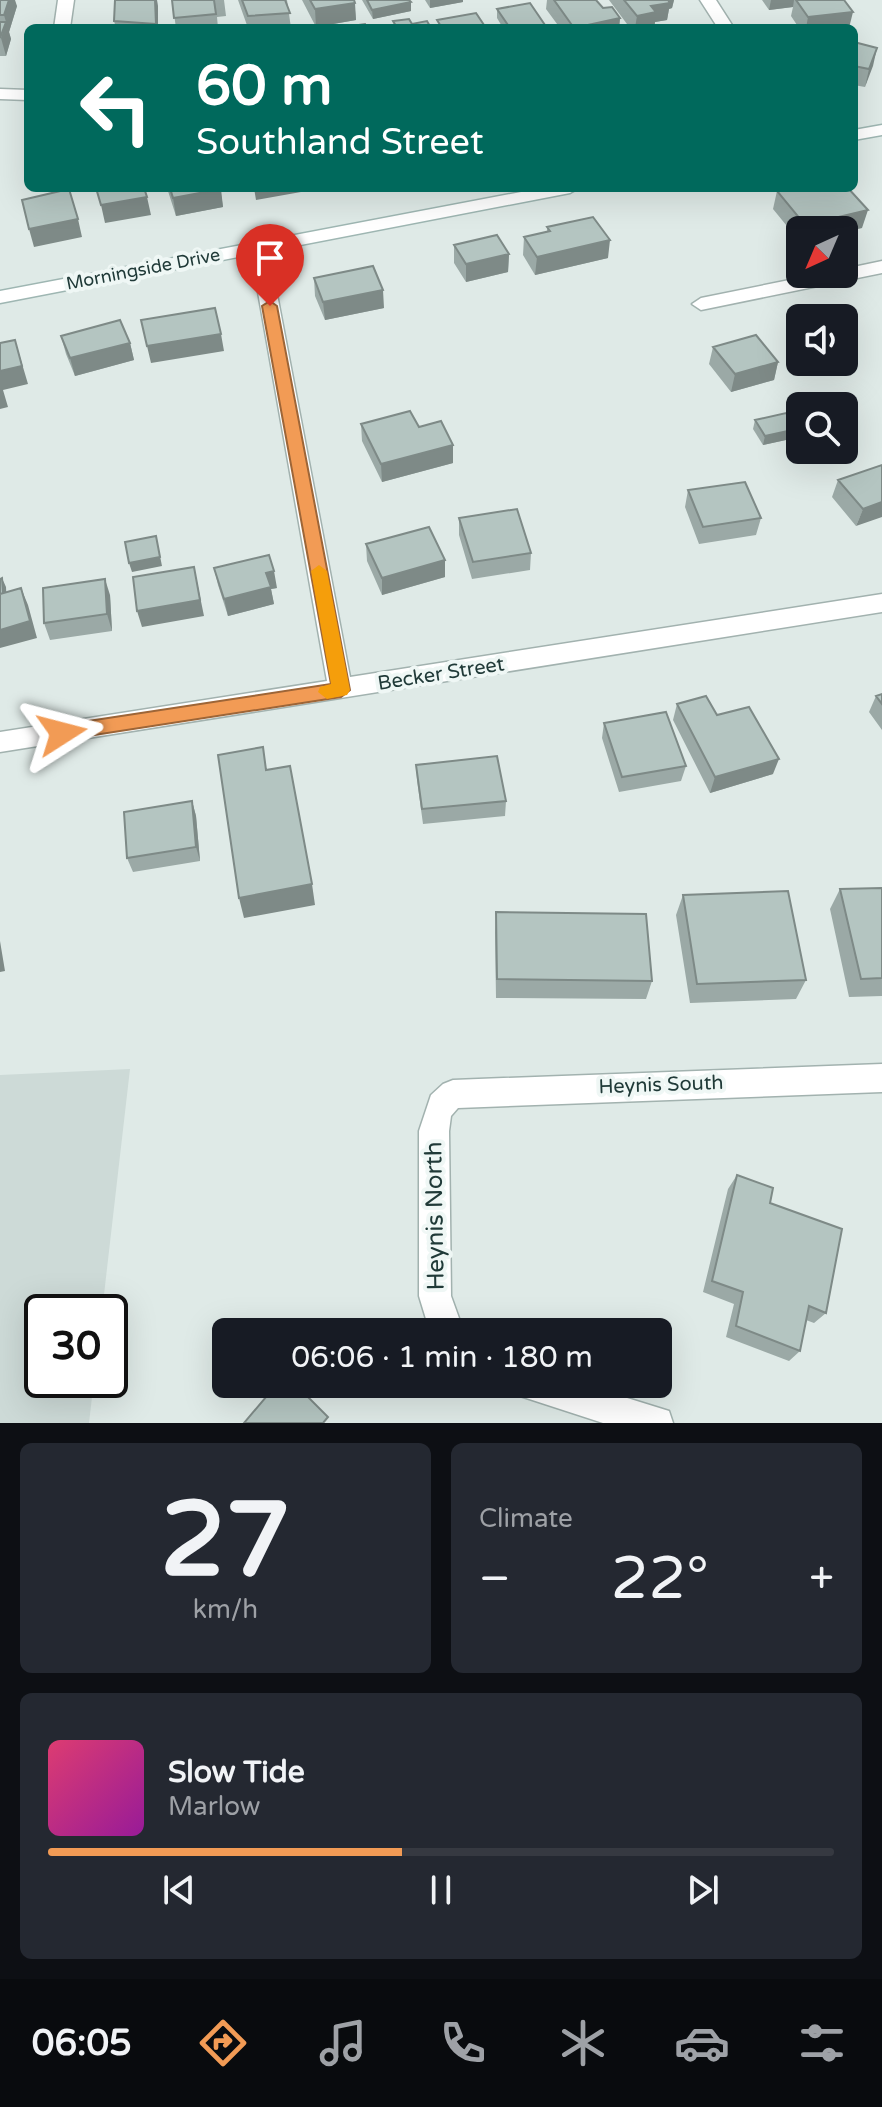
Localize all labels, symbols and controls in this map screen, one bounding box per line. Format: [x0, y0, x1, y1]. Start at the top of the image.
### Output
text: 60 m [196, 53, 332, 120]
icon: left [64, 56, 168, 160]
text: Southland Street [196, 121, 484, 164]
north arrow [786, 216, 858, 288]
map controls [786, 216, 858, 464]
pin [236, 224, 304, 306]
icon: arrive [248, 236, 292, 280]
street label: Morningside Drive [64, 243, 222, 295]
button: sound [786, 304, 858, 376]
button: search [786, 392, 858, 464]
street label: Becker Street [376, 652, 506, 696]
position arrow [20, 691, 104, 775]
street label: Heynis South [598, 1071, 724, 1099]
street label: Heynis North [419, 1141, 451, 1291]
speed limit sign: 30 [24, 1294, 128, 1398]
text: 06:06 · 1 min · 180 m [291, 1339, 593, 1376]
text: 27 [160, 1479, 291, 1604]
text: Climate [479, 1503, 573, 1534]
text: 22° [611, 1543, 709, 1615]
text: − [479, 1553, 510, 1606]
text: + [809, 1553, 834, 1606]
text: km/h [193, 1594, 258, 1625]
text: Slow Tide [168, 1754, 305, 1791]
text: Marlow [168, 1791, 260, 1822]
icon: previous [157, 1868, 201, 1912]
icon: pause [419, 1868, 463, 1912]
icon: next [681, 1868, 725, 1912]
icon: directions [195, 2015, 251, 2071]
icon: music [315, 2015, 371, 2071]
icon: phone [435, 2015, 491, 2071]
icon: climate [555, 2015, 611, 2071]
icon: car [674, 2015, 730, 2071]
icon: filters [794, 2015, 850, 2071]
text: 06:05 [32, 2022, 132, 2065]

